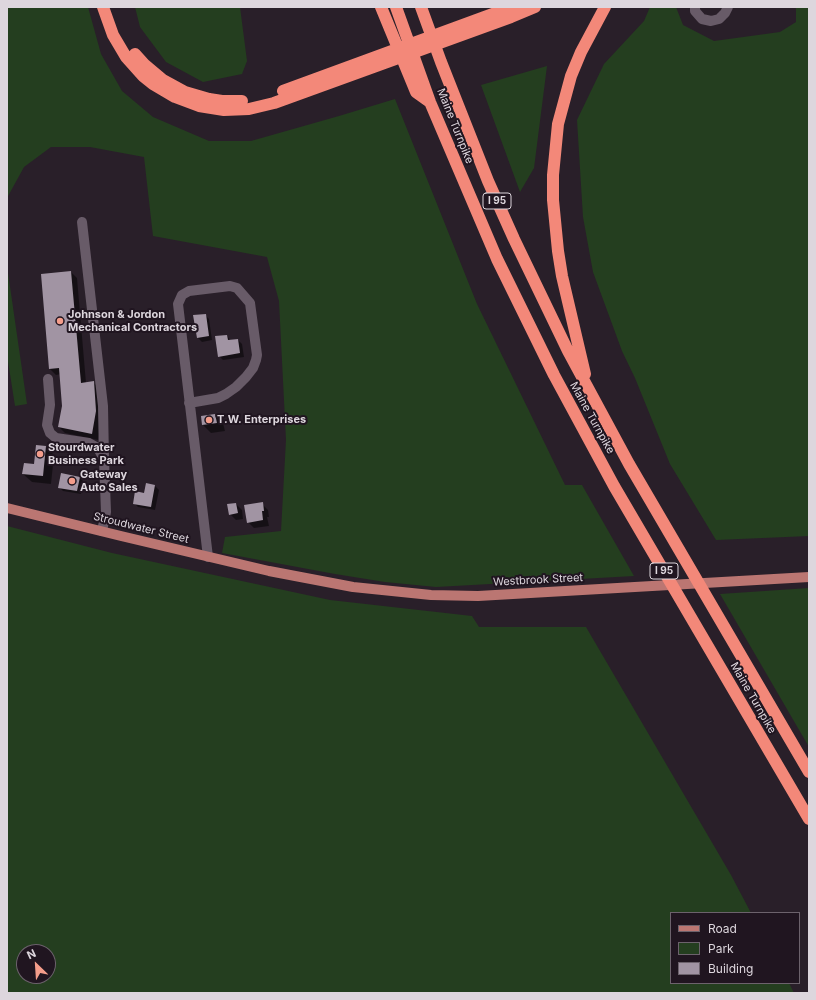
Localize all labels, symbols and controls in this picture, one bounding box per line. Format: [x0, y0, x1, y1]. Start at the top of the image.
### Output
street label: Maine Turnpike [434, 86, 476, 166]
road number: I 95 [483, 193, 511, 209]
place label: Johnson & Jordon Mechanical Contractors [68, 308, 197, 334]
marker: Johnson & Jordon Mechanical Contractors [55, 316, 65, 326]
street label: Maine Turnpike [567, 380, 617, 456]
place label: T.W. Enterprises [217, 413, 306, 427]
marker: T.W. Enterprises [204, 415, 214, 425]
place label: Stourdwater Business Park [48, 441, 124, 467]
marker: Stourdwater Business Park [35, 449, 45, 459]
place label: Gateway Auto Sales [80, 468, 138, 494]
marker: Gateway Auto Sales [67, 476, 77, 486]
street label: Stroudwater Street [92, 510, 190, 546]
road number: I 95 [650, 563, 678, 579]
street label: Westbrook Street [493, 571, 583, 589]
street label: Maine Turnpike [727, 660, 779, 736]
legend [670, 912, 800, 984]
text: Road [708, 921, 737, 936]
text: Park [708, 941, 734, 956]
north arrow [16, 944, 56, 984]
text: N [25, 946, 38, 962]
text: Building [708, 961, 753, 976]

